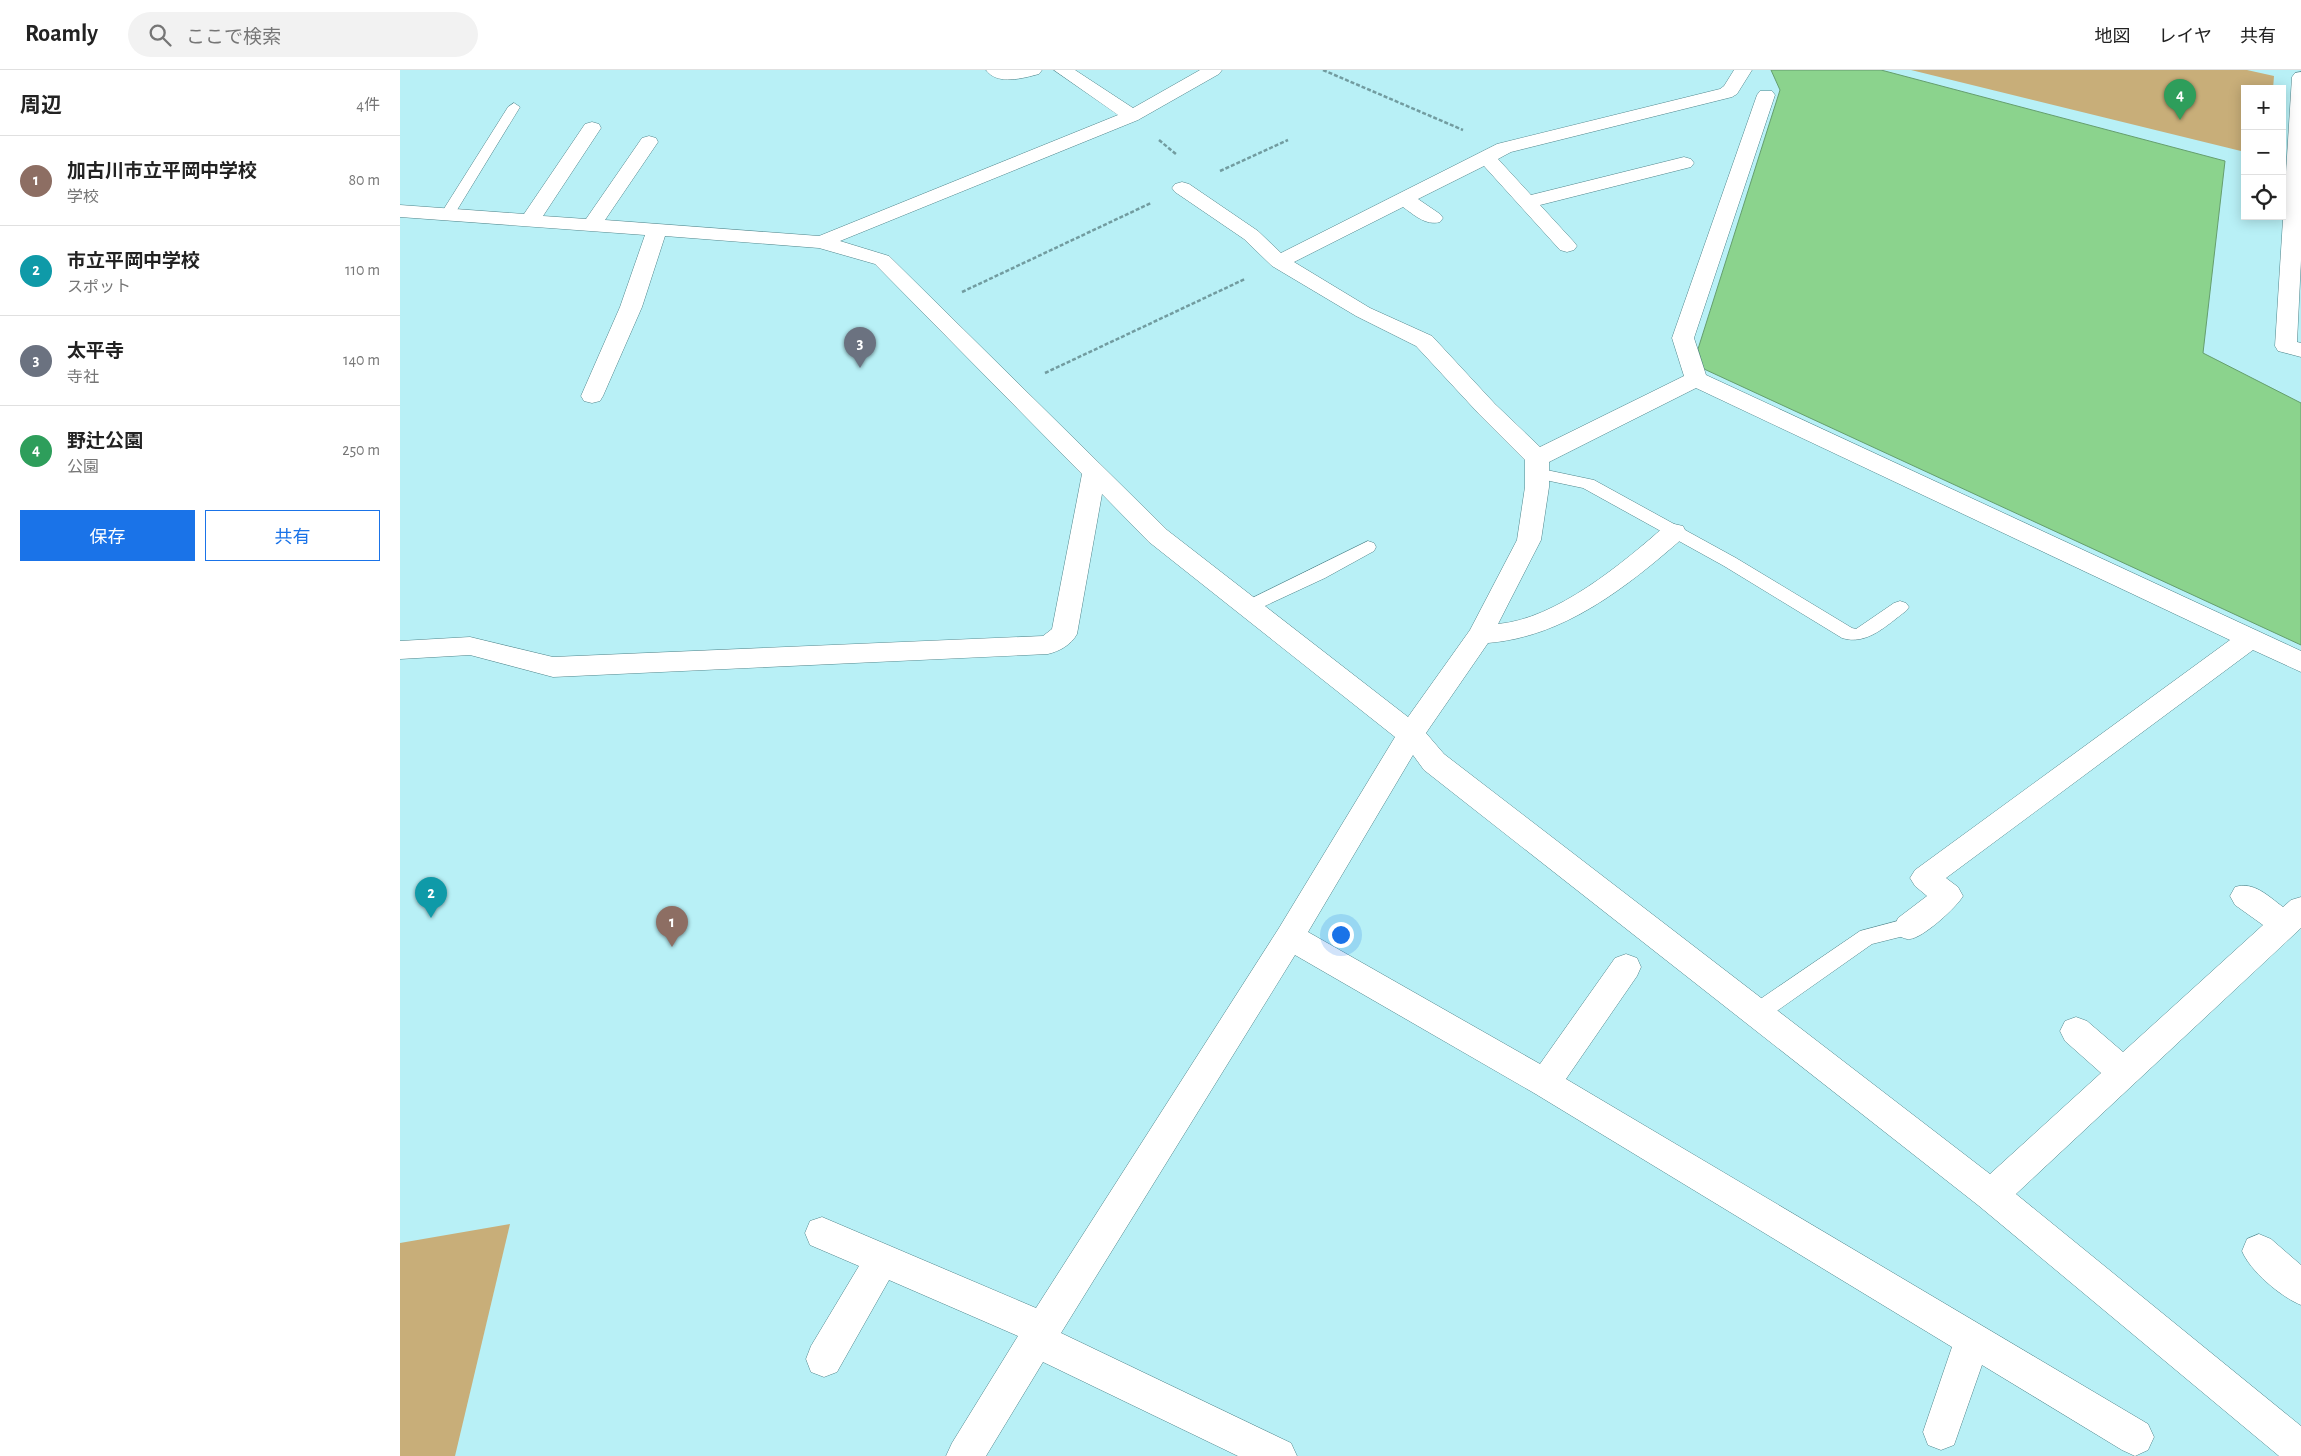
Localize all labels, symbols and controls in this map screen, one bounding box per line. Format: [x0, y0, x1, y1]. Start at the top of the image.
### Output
search box [128, 12, 478, 57]
icon: search [146, 21, 174, 49]
text: Roamly [25, 22, 98, 46]
text: ここで検索 [186, 28, 281, 47]
text: 地図 [2095, 28, 2131, 46]
text: レイヤ [2159, 28, 2212, 46]
text: 共有 [2240, 28, 2276, 46]
pin: 4 [2164, 79, 2196, 120]
map controls [2241, 85, 2286, 220]
button: + [2241, 85, 2286, 130]
text: 周辺 [20, 95, 62, 116]
text: 4件 [356, 97, 380, 113]
button: − [2241, 130, 2286, 175]
text: 加古川市立平岡中学校 [67, 162, 257, 181]
text: 1 [33, 172, 39, 188]
text: 80 m [349, 172, 380, 188]
button: locate [2241, 175, 2286, 220]
text: 学校 [67, 189, 99, 205]
text: 市立平岡中学校 [67, 252, 200, 271]
text: 2 [32, 262, 40, 278]
text: 110 m [345, 262, 380, 278]
text: スポット [67, 279, 131, 295]
pin: 3 [844, 327, 876, 368]
text: 太平寺 [67, 342, 124, 361]
text: 3 [33, 352, 39, 368]
text: 140 m [343, 352, 380, 368]
text: 寺社 [67, 369, 99, 385]
text: 野辻公園 [67, 432, 143, 451]
text: 4 [32, 442, 40, 458]
text: 250 m [342, 442, 380, 458]
text: 公園 [67, 459, 99, 475]
button: 保存 [20, 510, 195, 561]
button: 共有 [205, 510, 380, 561]
pin: 2 [415, 877, 447, 918]
pin: 1 [656, 906, 688, 947]
your location [1328, 922, 1354, 948]

